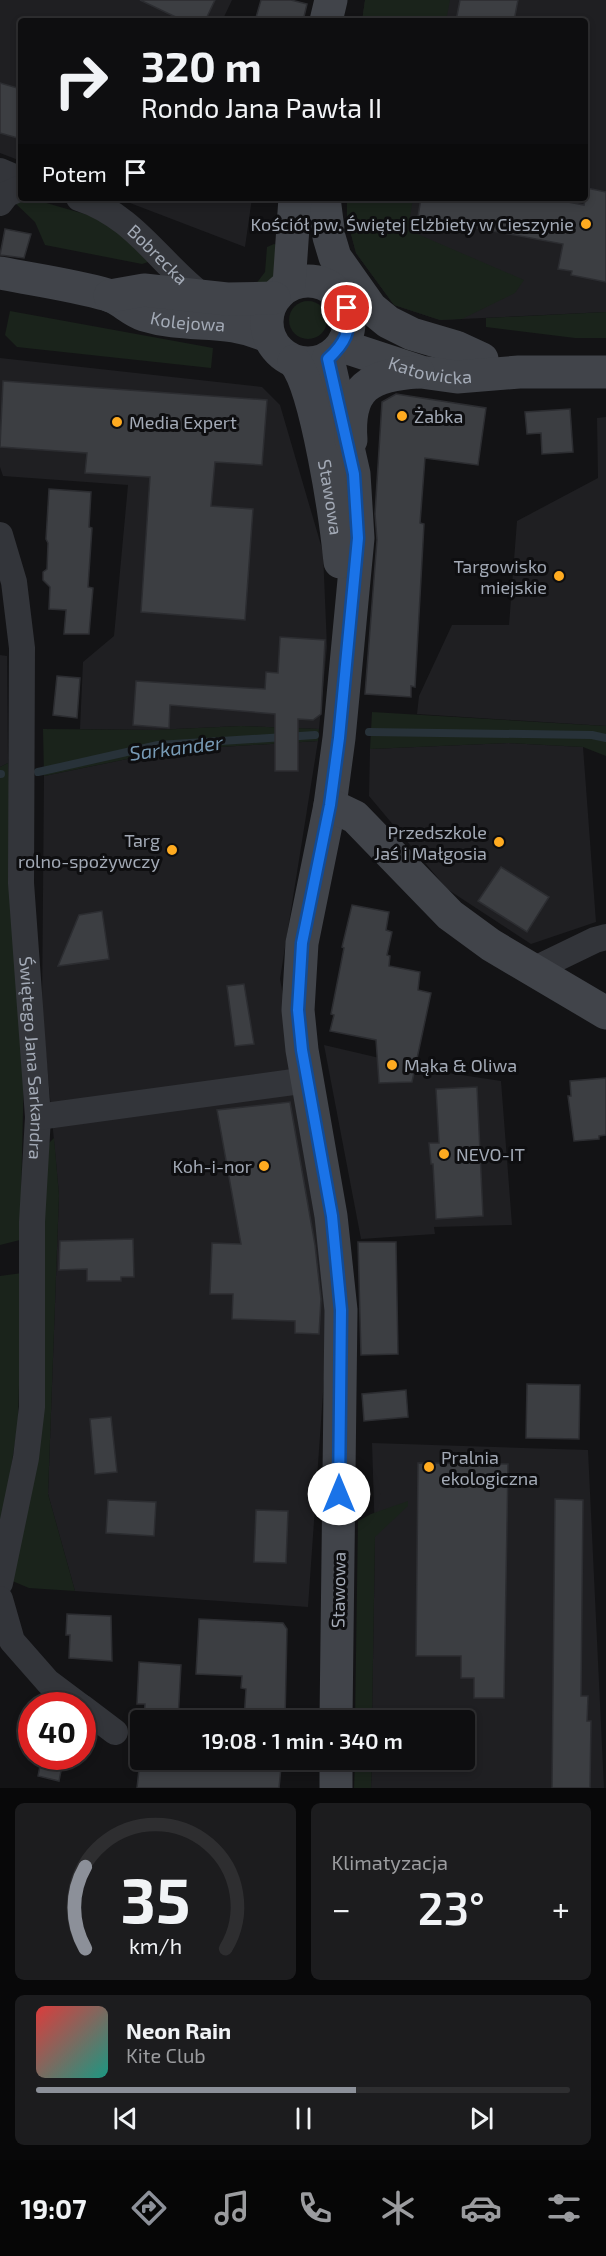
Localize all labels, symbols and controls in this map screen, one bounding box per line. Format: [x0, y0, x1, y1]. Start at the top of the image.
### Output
text: 320 m [141, 40, 262, 90]
icon: right [42, 42, 120, 120]
text: Rondo Jana Pawła II [141, 91, 382, 123]
icon: arrive [119, 156, 152, 189]
text: Potem [42, 160, 107, 186]
place label: Kościół pw. Świętej Elżbiety w Cieszynie [251, 213, 574, 235]
marker: Kościół pw. Świętej Elżbiety w Cieszynie [579, 217, 593, 231]
street label: Bobrecka [123, 219, 193, 289]
pin [321, 282, 372, 333]
icon: arrive [330, 291, 363, 324]
street label: Kolejowa [148, 306, 226, 336]
street label: Katowicka [386, 351, 473, 388]
place label: Żabka [414, 405, 463, 427]
marker: Żabka [395, 409, 409, 423]
place label: Media Expert [129, 411, 237, 433]
marker: Media Expert [110, 415, 124, 429]
street label: Stawowa [314, 458, 348, 536]
place label: Targowisko miejskie [454, 555, 547, 598]
marker: Targowisko miejskie [552, 569, 566, 583]
water label: Sarkander [128, 729, 225, 765]
place label: Przedszkole Jaś i Małgosia [374, 821, 487, 864]
place label: Targ rolno-spożywczy [18, 829, 160, 872]
marker: Przedszkole Jaś i Małgosia [492, 835, 506, 849]
marker: Targ rolno-spożywczy [165, 843, 179, 857]
street label: Świętego Jana Sarkandra [15, 955, 49, 1160]
place label: Mąka & Oliwa [404, 1054, 517, 1076]
marker: Mąka & Oliwa [385, 1058, 399, 1072]
place label: NEVO-IT [456, 1143, 525, 1165]
marker: NEVO-IT [437, 1147, 451, 1161]
place label: Koh-i-nor [172, 1155, 252, 1177]
marker: Koh-i-nor [257, 1159, 271, 1173]
place label: Pralnia ekologiczna [441, 1446, 538, 1489]
marker: Pralnia ekologiczna [422, 1460, 436, 1474]
position arrow [307, 1462, 371, 1526]
street label: Stawowa [326, 1552, 350, 1628]
speed limit sign: 40 [18, 1692, 96, 1770]
text: 19:08 · 1 min · 340 m [202, 1727, 403, 1753]
text: Klimatyzacja [332, 1850, 448, 1874]
text: 35 [120, 1861, 190, 1936]
text: 23° [418, 1880, 485, 1934]
text: − [332, 1888, 351, 1928]
text: + [552, 1888, 570, 1928]
text: km/h [129, 1933, 182, 1958]
text: Neon Rain [126, 2017, 231, 2043]
text: Kite Club [126, 2043, 206, 2067]
icon: previous [109, 2102, 142, 2135]
icon: pause [287, 2102, 320, 2135]
icon: next [465, 2102, 498, 2135]
icon: directions [128, 2187, 170, 2229]
icon: music [211, 2187, 253, 2229]
icon: phone [294, 2187, 336, 2229]
icon: climate [377, 2187, 419, 2229]
icon: car [460, 2187, 502, 2229]
icon: filters [543, 2187, 585, 2229]
text: 19:07 [21, 2192, 86, 2224]

